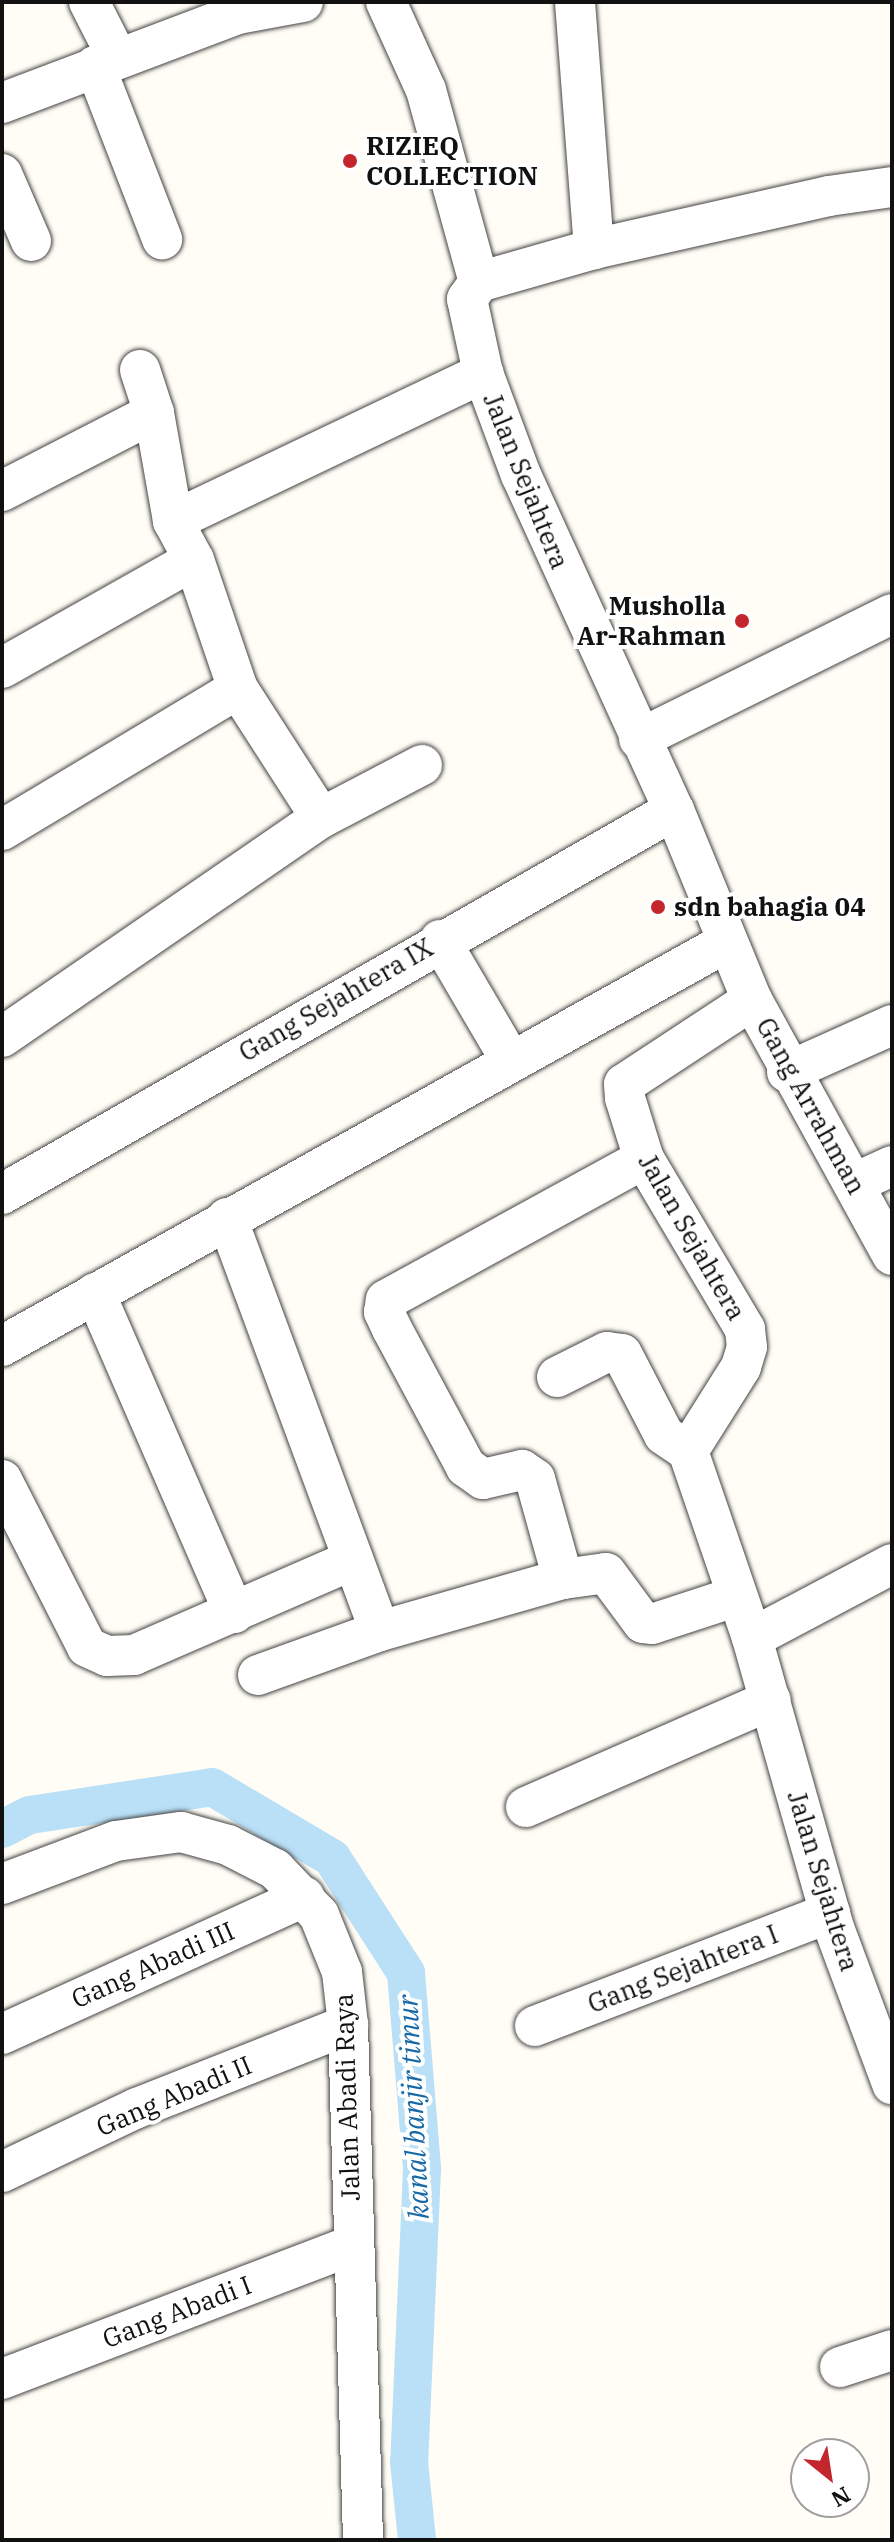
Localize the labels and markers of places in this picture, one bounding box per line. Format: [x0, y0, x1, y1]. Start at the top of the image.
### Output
place label: RIZIEQ COLLECTION [366, 130, 538, 192]
marker: RIZIEQ COLLECTION [341, 152, 359, 170]
place label: Musholla Ar-Rahman [577, 590, 726, 652]
marker: Musholla Ar-Rahman [733, 612, 751, 630]
place label: sdn bahagia 04 [674, 891, 866, 923]
marker: sdn bahagia 04 [649, 898, 667, 916]

